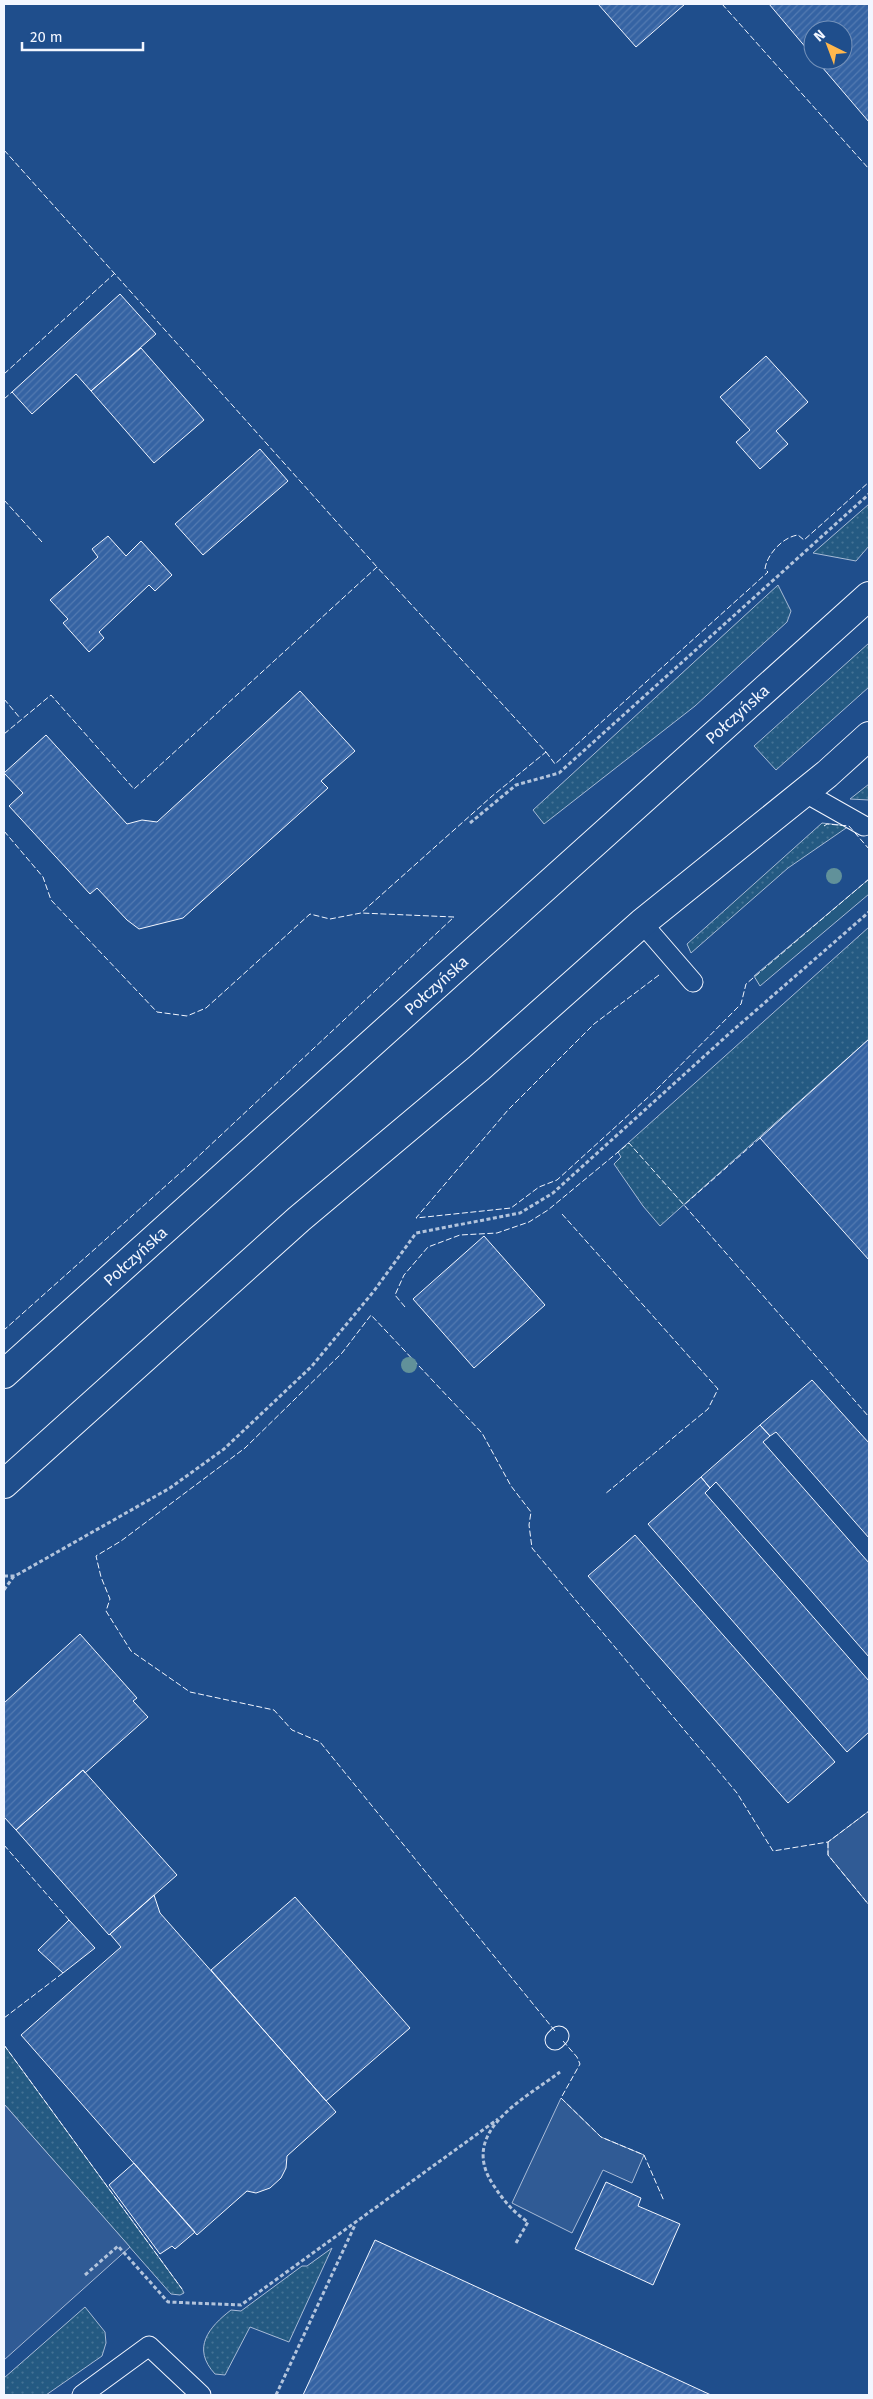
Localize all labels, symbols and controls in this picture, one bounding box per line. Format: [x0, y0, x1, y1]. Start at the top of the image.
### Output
scale bar [22, 20, 144, 52]
north arrow [803, 20, 853, 70]
text: N [810, 26, 829, 45]
text: 20 m [30, 28, 63, 46]
street label: Połczyńska [702, 681, 773, 748]
street label: Połczyńska [401, 952, 472, 1019]
street label: Połczyńska [100, 1223, 171, 1290]

